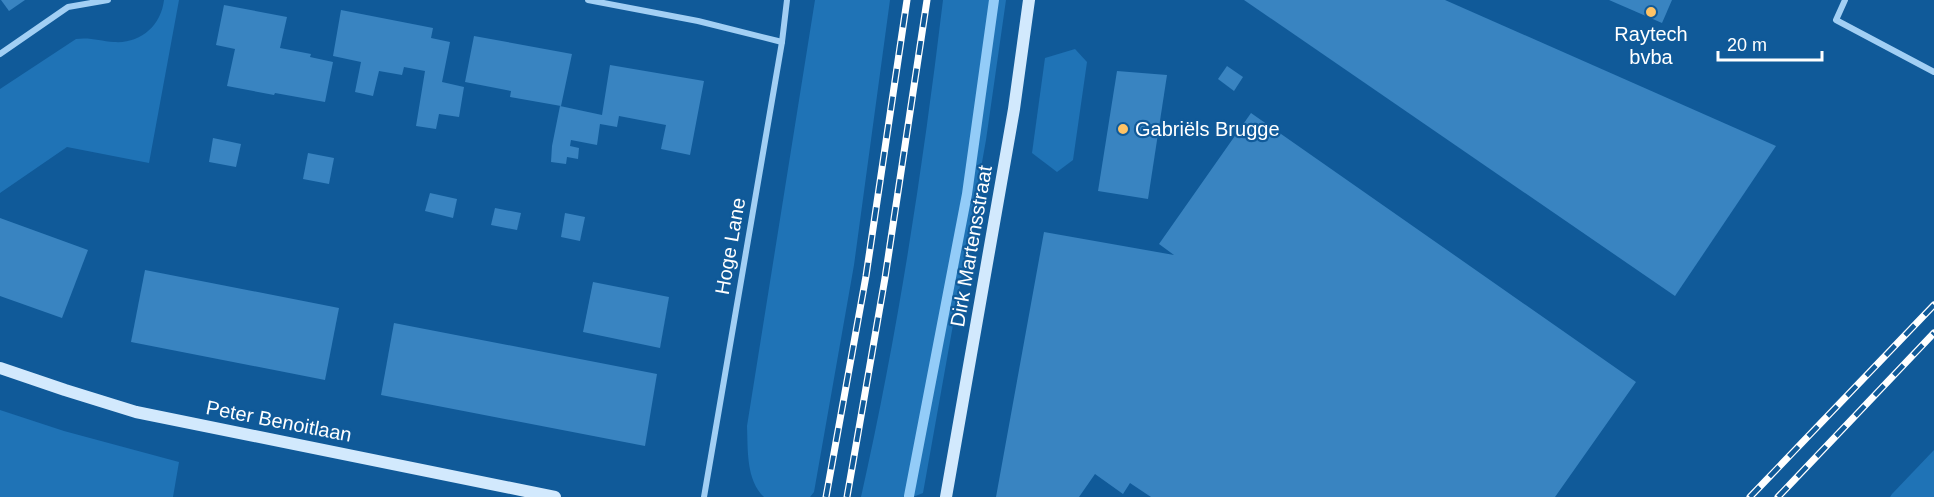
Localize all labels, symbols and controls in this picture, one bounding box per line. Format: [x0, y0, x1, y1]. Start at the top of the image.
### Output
marker: Raytech bvba [1644, 5, 1658, 19]
place label: Raytech bvba [1614, 23, 1688, 68]
scale bar [1718, 24, 1822, 62]
text: 20 m [1727, 35, 1767, 55]
place label: Gabriëls Brugge [1135, 118, 1280, 140]
marker: Gabriëls Brugge [1116, 122, 1130, 136]
street label: Dirk Martensstraat [946, 163, 996, 328]
street label: Hoge Lane [711, 196, 749, 296]
street label: Peter Benoitlaan [204, 396, 354, 446]

